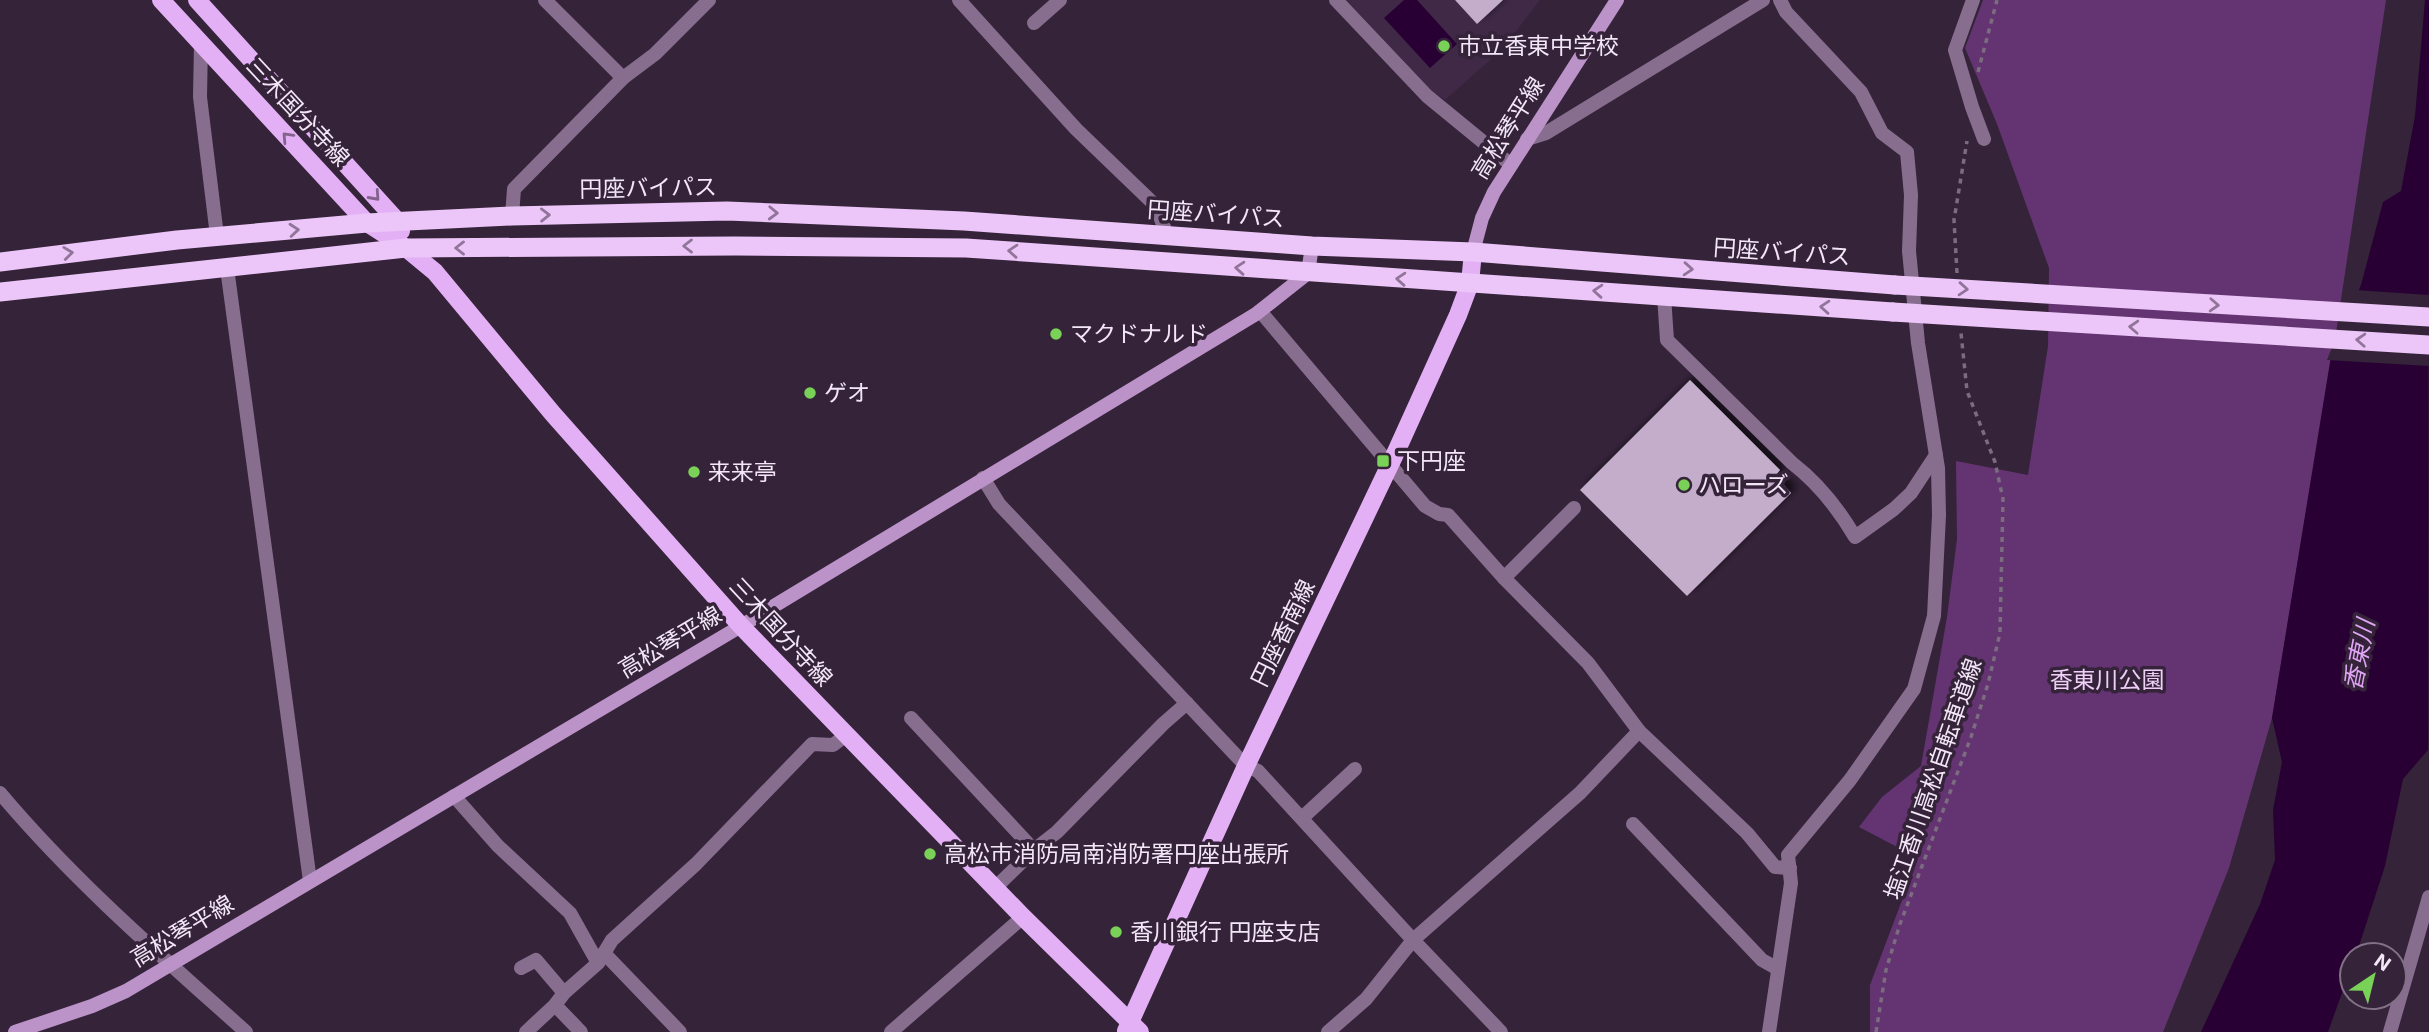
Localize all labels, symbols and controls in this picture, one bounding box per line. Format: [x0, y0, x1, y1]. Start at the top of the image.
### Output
place label: 市立香東中学校 [1458, 32, 1619, 60]
marker: 市立香東中学校 [1436, 38, 1452, 54]
street label: 三木国分寺線 [241, 52, 355, 172]
street label: 高松琴平線 [1466, 72, 1550, 184]
one-way arrow [283, 132, 296, 145]
street label: 円座バイパス [579, 173, 717, 203]
one-way arrow [366, 188, 379, 201]
street label: 円座バイパス [1146, 195, 1286, 233]
one-way arrow [768, 205, 779, 220]
one-way arrow [541, 207, 551, 223]
one-way arrow [289, 223, 300, 238]
street label: 円座バイパス [1712, 233, 1852, 271]
one-way arrow [682, 238, 692, 254]
one-way arrow [454, 240, 465, 256]
one-way arrow [1007, 244, 1018, 259]
one-way arrow [62, 246, 74, 261]
one-way arrow [1234, 261, 1245, 276]
one-way arrow [1683, 261, 1694, 276]
one-way arrow [1396, 272, 1407, 287]
one-way arrow [1958, 282, 1969, 297]
one-way arrow [1592, 284, 1603, 299]
one-way arrow [2209, 297, 2220, 312]
one-way arrow [1819, 300, 1830, 315]
one-way arrow [2128, 319, 2139, 334]
place label: マクドナルド [1070, 320, 1208, 348]
marker: マクドナルド [1048, 326, 1064, 342]
one-way arrow [2355, 333, 2366, 348]
place label: ゲオ [824, 379, 870, 407]
marker: ゲオ [802, 385, 818, 401]
place label: 下円座 [1397, 447, 1466, 475]
marker: 下円座 [1375, 453, 1391, 469]
place label: 来来亭 [708, 458, 777, 486]
marker: 来来亭 [686, 464, 702, 480]
place label: ハローズ [1698, 471, 1789, 499]
marker: ハローズ [1676, 477, 1692, 493]
street label: 三木国分寺線 [724, 572, 838, 692]
street label: 円座香南線 [1245, 575, 1321, 691]
street label: 高松琴平線 [614, 600, 726, 684]
water label: 香東川 [2338, 614, 2381, 693]
street label: 塩江香川高松自転車道線 [1879, 655, 1987, 903]
park label: 香東川公園 [2050, 666, 2165, 694]
place label: 高松市消防局南消防署円座出張所 [944, 840, 1289, 868]
marker: 高松市消防局南消防署円座出張所 [922, 846, 938, 862]
street label: 高松琴平線 [126, 889, 238, 973]
place label: 香川銀行 円座支店 [1130, 918, 1320, 946]
marker: 香川銀行 円座支店 [1108, 924, 1124, 940]
north arrow [2338, 941, 2408, 1011]
text: N [2370, 949, 2395, 976]

